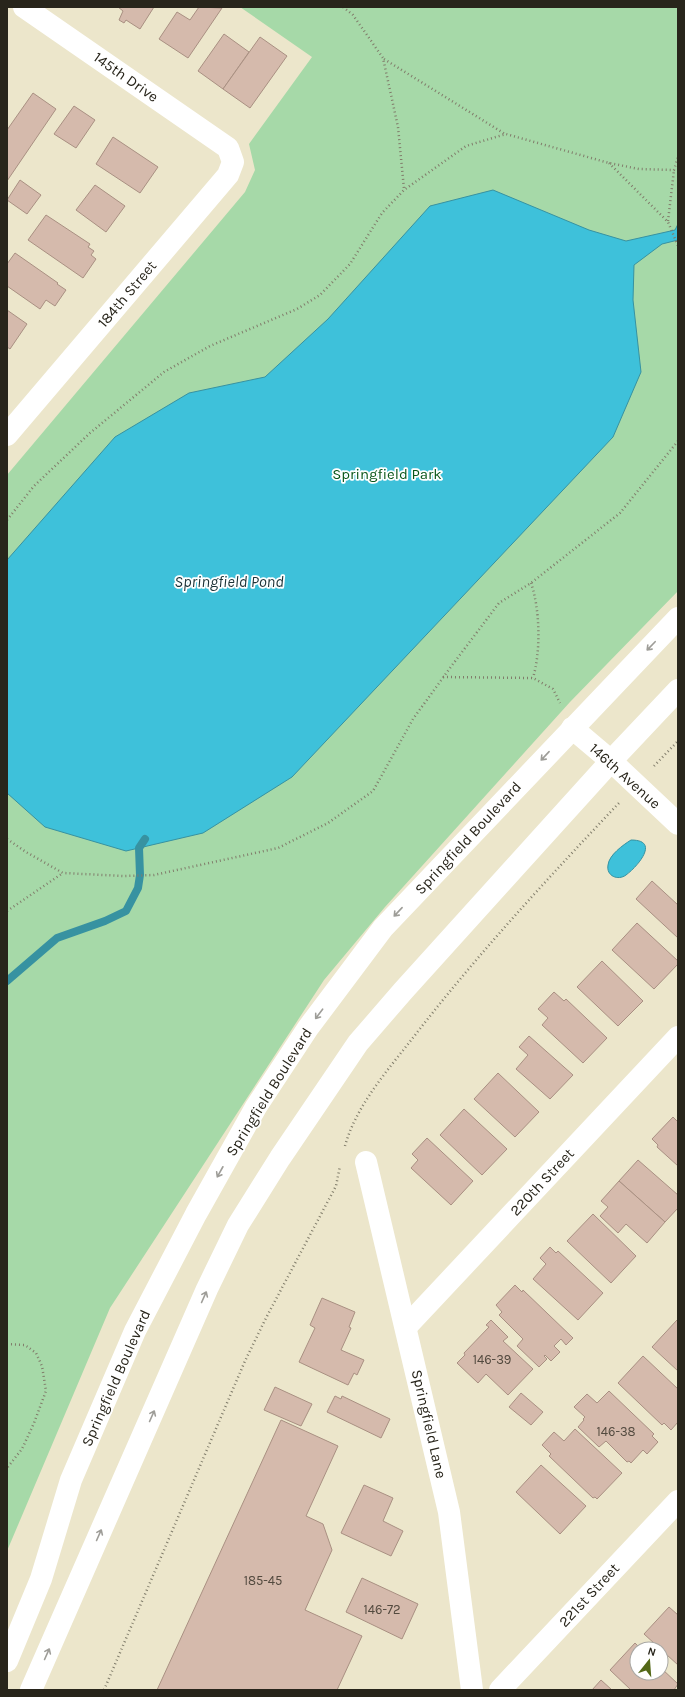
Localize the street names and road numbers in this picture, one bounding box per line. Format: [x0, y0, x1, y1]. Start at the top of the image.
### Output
street label: 145th Drive [90, 48, 162, 106]
street label: 184th Street [94, 257, 160, 331]
street label: 146th Avenue [586, 739, 664, 813]
street label: Springfield Boulevard [411, 778, 525, 898]
street label: Springfield Boulevard [222, 1025, 316, 1159]
street label: 220th Street [506, 1144, 578, 1219]
street label: Springfield Boulevard [78, 1307, 154, 1449]
street label: Springfield Lane [408, 1368, 450, 1480]
street label: 221st Street [555, 1559, 623, 1631]

